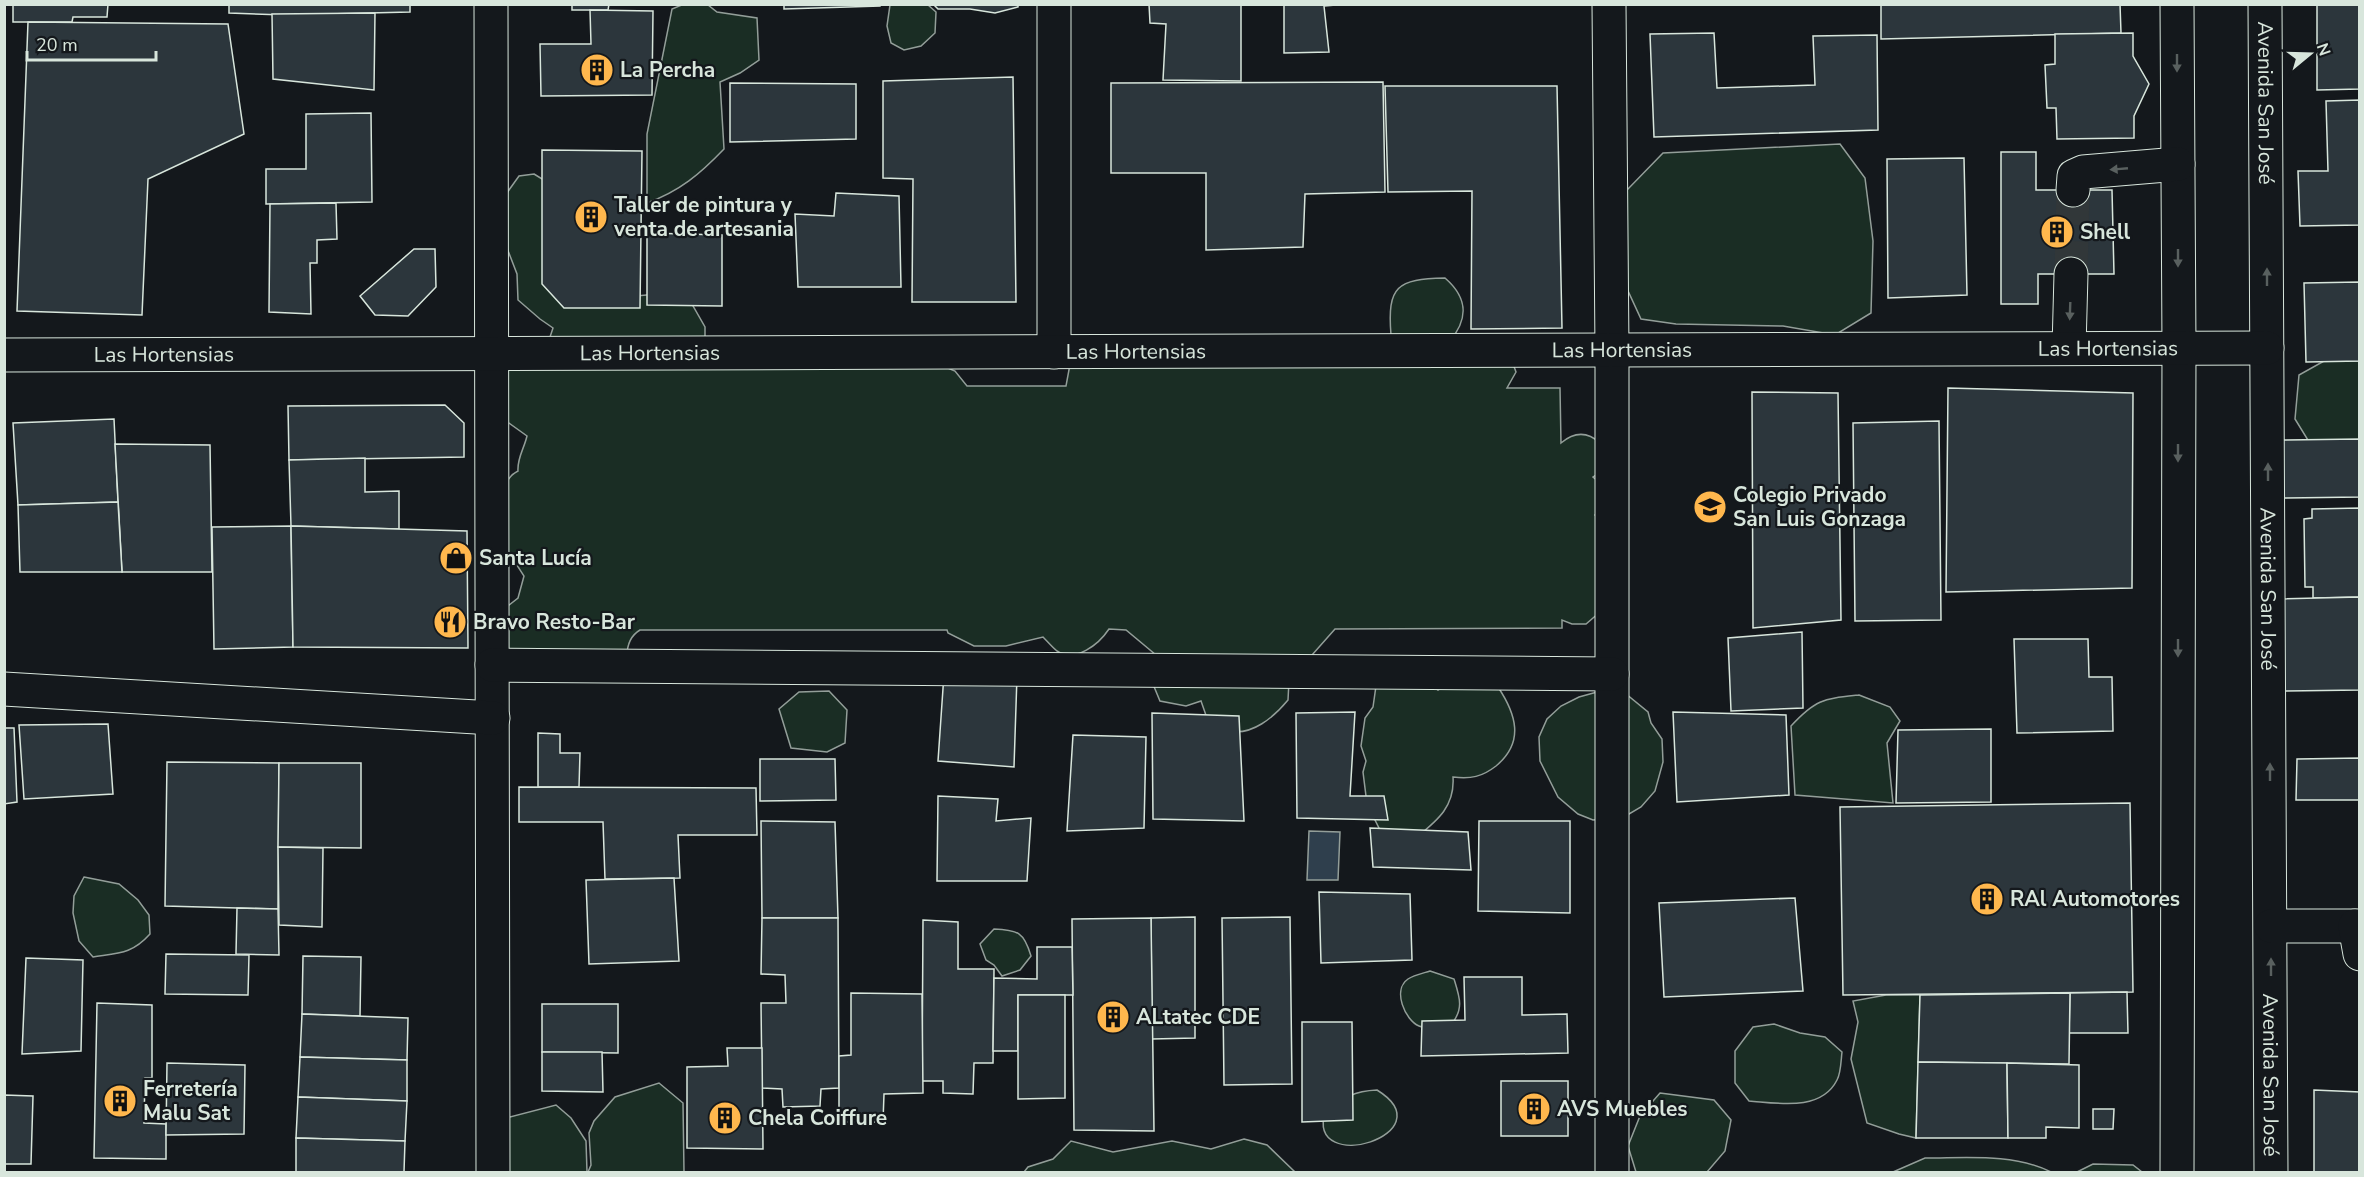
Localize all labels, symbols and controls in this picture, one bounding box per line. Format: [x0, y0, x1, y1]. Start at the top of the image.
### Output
street label: Avenida San José [2251, 21, 2280, 185]
scale bar [27, 24, 156, 62]
north arrow [2280, 24, 2340, 84]
text: 20 m [36, 33, 78, 57]
text: N [2311, 40, 2336, 59]
building icon: La Percha [579, 52, 615, 88]
one-way arrow [2172, 53, 2182, 72]
place label: La Percha [620, 56, 715, 84]
one-way arrow [2110, 164, 2129, 174]
place label: Taller de pintura y venta de artesania [613, 191, 794, 243]
building icon: Taller de pintura y venta de artesania [573, 199, 609, 235]
building icon: Shell [2039, 214, 2075, 250]
place label: Shell [2080, 218, 2131, 246]
one-way arrow [2173, 248, 2183, 267]
one-way arrow [2262, 268, 2272, 287]
one-way arrow [2065, 302, 2075, 321]
street label: Las Hortensias [2038, 334, 2178, 363]
street label: Las Hortensias [1552, 336, 1692, 364]
street label: Las Hortensias [1066, 337, 1206, 366]
street label: Las Hortensias [580, 339, 720, 367]
street label: Las Hortensias [94, 340, 234, 369]
one-way arrow [2173, 443, 2183, 462]
one-way arrow [2263, 463, 2273, 482]
place label: Colegio Privado San Luis Gonzaga [1733, 481, 1906, 533]
school or university icon: Colegio Privado San Luis Gonzaga [1692, 489, 1728, 525]
street label: Avenida San José [2254, 507, 2282, 671]
shop icon: Santa Lucía [438, 540, 474, 576]
place label: Santa Lucía [479, 544, 592, 572]
restaurant icon: Bravo Resto-Bar [432, 604, 468, 640]
place label: Bravo Resto-Bar [473, 608, 636, 636]
one-way arrow [2173, 638, 2183, 657]
one-way arrow [2265, 763, 2275, 782]
building icon: RAl Automotores [1969, 881, 2005, 917]
place label: RAl Automotores [2010, 885, 2180, 913]
one-way arrow [2266, 958, 2276, 977]
street label: Avenida San José [2256, 993, 2285, 1157]
building icon: ALtatec CDE [1095, 999, 1131, 1035]
place label: ALtatec CDE [1136, 1003, 1260, 1031]
place label: Ferretería Malu Sat [143, 1075, 238, 1127]
building icon: Ferretería Malu Sat [102, 1083, 138, 1119]
building icon: AVS Muebles [1516, 1091, 1552, 1127]
place label: AVS Muebles [1557, 1095, 1688, 1123]
building icon: Chela Coiffure [707, 1100, 743, 1136]
place label: Chela Coiffure [748, 1104, 887, 1132]

